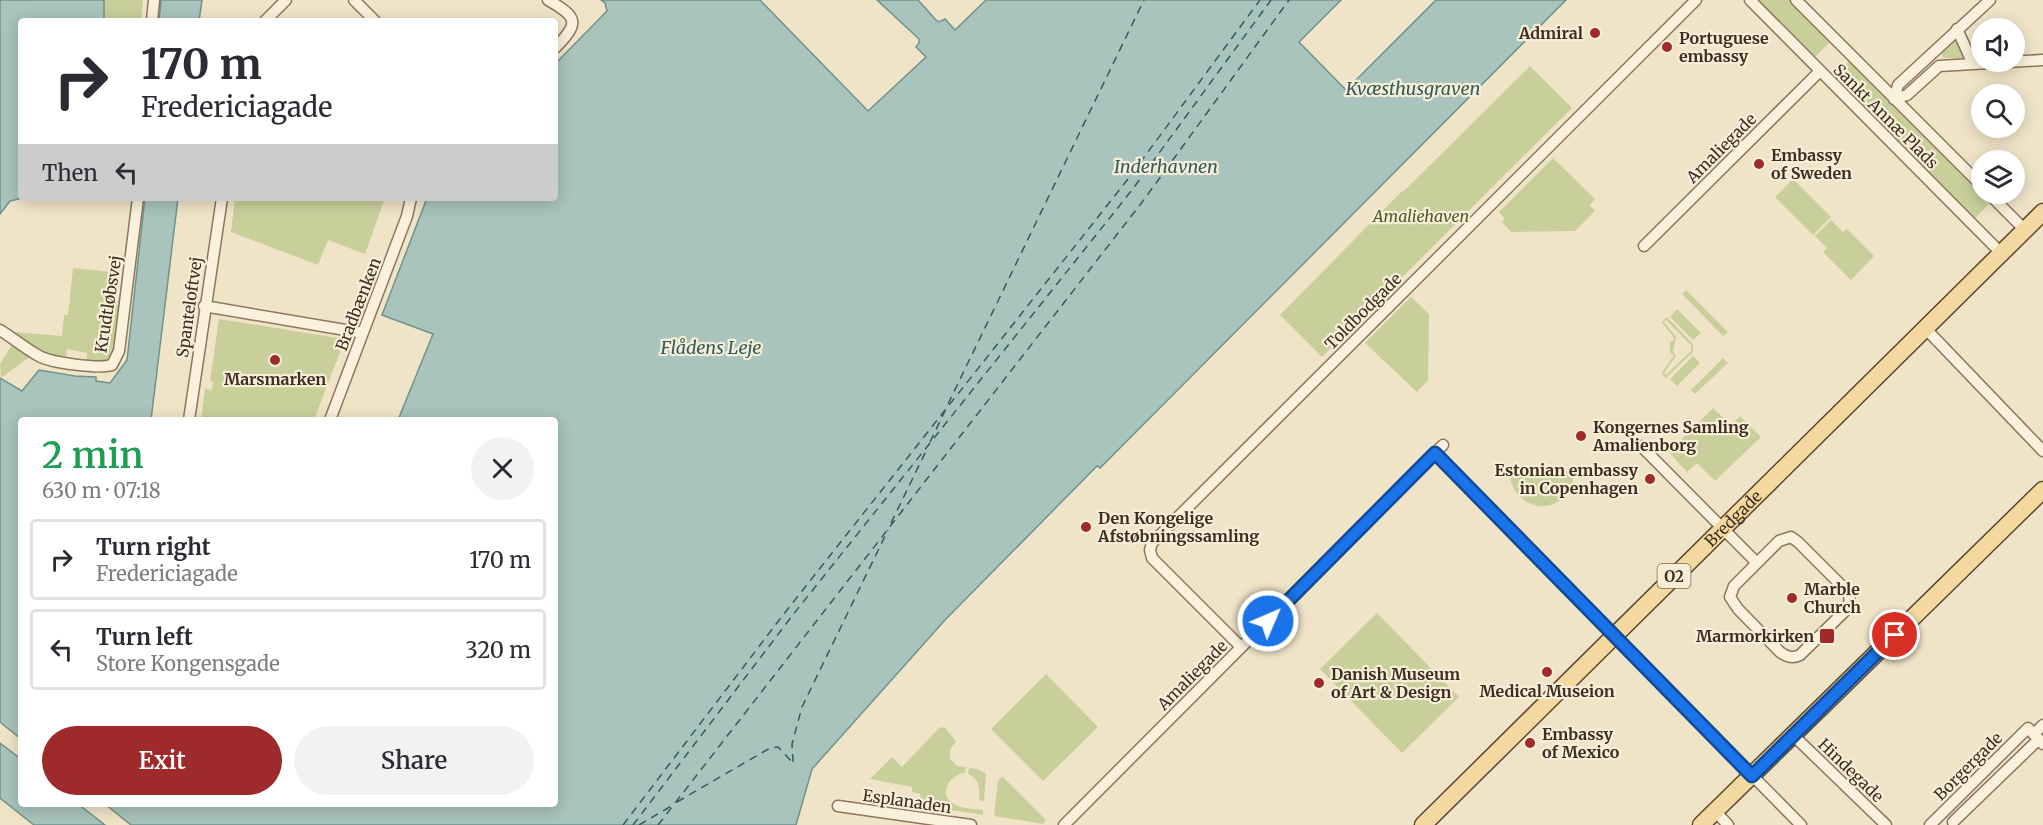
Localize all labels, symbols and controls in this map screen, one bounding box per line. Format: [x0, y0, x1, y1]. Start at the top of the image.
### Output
map controls [1971, 18, 2025, 204]
button: sound [1971, 18, 2025, 72]
place label: Admiral [1518, 23, 1583, 43]
marker: Admiral [1588, 26, 1602, 40]
place label: Portuguese embassy [1679, 28, 1769, 66]
text: 170 m [141, 38, 262, 90]
marker: Portuguese embassy [1660, 40, 1674, 54]
icon: right [42, 42, 120, 120]
street label: Sankt Annæ Plads [1829, 59, 1943, 173]
water label: Kvæsthusgraven [1345, 77, 1480, 100]
button: search [1971, 84, 2025, 138]
text: Fredericiagade [141, 90, 332, 124]
street label: Amaliegade [1681, 109, 1760, 188]
place label: Embassy of Sweden [1771, 145, 1852, 183]
button: layers [1971, 150, 2025, 204]
water label: Inderhavnen [1114, 155, 1218, 178]
icon: left [110, 156, 143, 189]
marker: Embassy of Sweden [1752, 157, 1766, 171]
text: Then [42, 159, 98, 187]
park label: Amaliehaven [1371, 206, 1469, 226]
street label: Krudtløbsvej [90, 254, 126, 354]
street label: Bradbænken [331, 254, 385, 354]
street label: Spanteloftvej [172, 255, 206, 359]
street label: Toldbodgade [1321, 269, 1405, 353]
water label: Flådens Leje [659, 336, 762, 359]
marker: Marsmarken [268, 353, 282, 367]
place label: Marsmarken [224, 369, 326, 389]
place label: Kongernes Samling Amalienborg [1592, 417, 1749, 455]
marker: Kongernes Samling Amalienborg [1574, 429, 1588, 443]
text: 2 min [42, 433, 144, 478]
button: close [471, 437, 534, 500]
place label: Estonian embassy in Copenhagen [1495, 460, 1639, 498]
marker: Estonian embassy in Copenhagen [1643, 472, 1657, 486]
text: 630 m · 07:18 [42, 478, 161, 503]
street label: Bredgade [1700, 486, 1766, 551]
place label: Den Kongelige Afstøbningssamling [1097, 508, 1259, 546]
marker: Den Kongelige Afstøbningssamling [1079, 520, 1093, 534]
text: Turn right [96, 533, 210, 561]
icon: right [45, 543, 78, 576]
text: 170 m [469, 546, 531, 574]
text: Fredericiagade [96, 561, 238, 586]
road number: O2 [1658, 564, 1690, 588]
place label: Marble Church [1804, 579, 1861, 617]
position arrow [1236, 589, 1300, 653]
marker: Marble Church [1785, 591, 1799, 605]
pin [1869, 609, 1920, 660]
icon: arrive [1878, 618, 1911, 651]
text: Turn left [96, 623, 193, 651]
place label: Marmorkirken [1696, 626, 1814, 646]
marker: Marmorkirken [1818, 627, 1836, 645]
icon: left [45, 633, 78, 666]
text: 320 m [465, 636, 531, 664]
street label: Amaliegade [1152, 636, 1231, 715]
text: Store Kongensgade [96, 651, 280, 676]
place label: Danish Museum of Art & Design [1331, 664, 1460, 702]
marker: Medical Museion [1540, 665, 1554, 679]
marker: Danish Museum of Art & Design [1312, 676, 1326, 690]
place label: Medical Museion [1479, 681, 1615, 701]
place label: Embassy of Mexico [1542, 724, 1620, 762]
button: Exit [42, 726, 282, 795]
button: Share [294, 726, 534, 795]
street label: Borgergade [1930, 728, 2006, 804]
street label: Hindegade [1814, 734, 1888, 806]
marker: Embassy of Mexico [1523, 736, 1537, 750]
street label: Esplanaden [861, 785, 953, 817]

